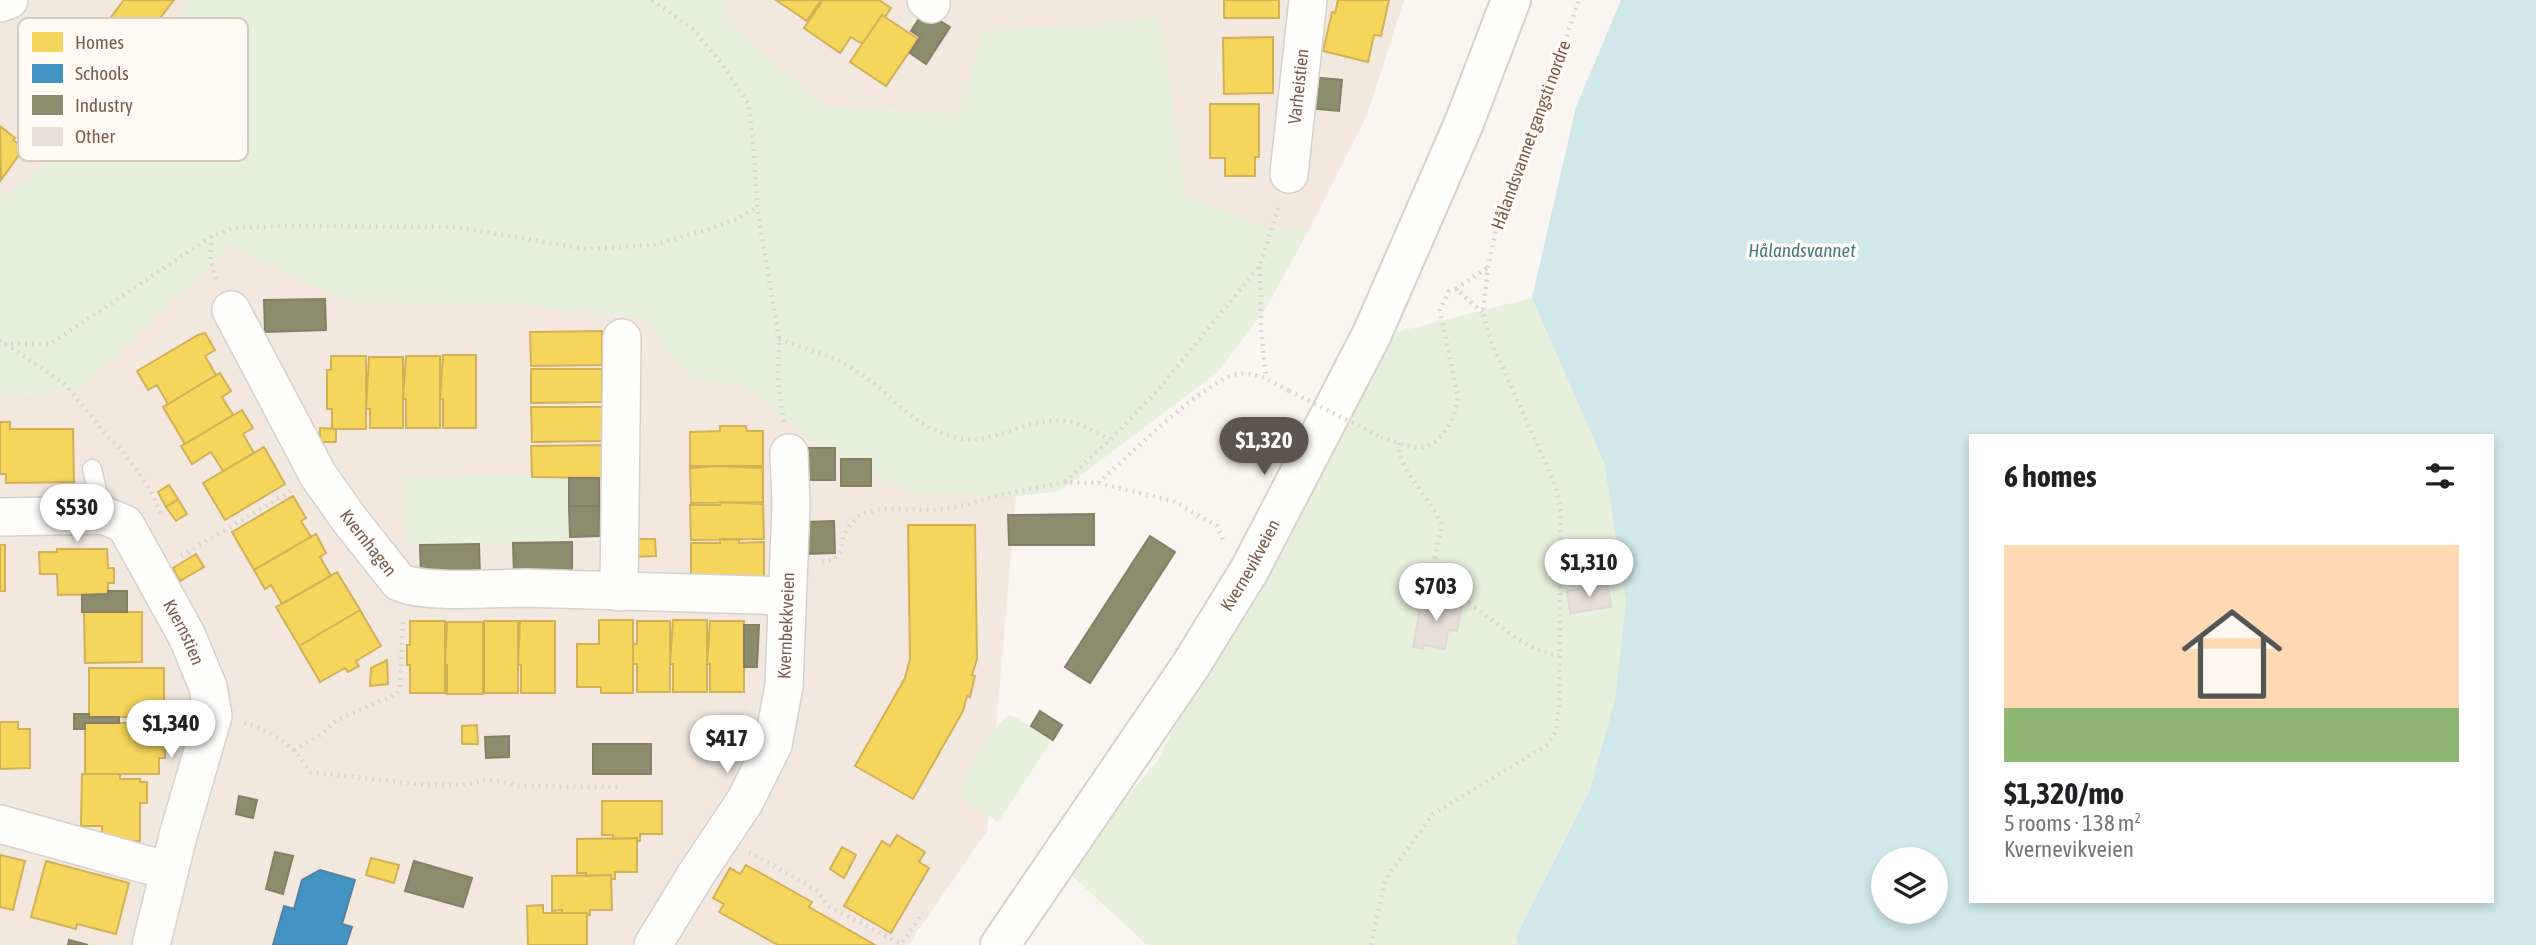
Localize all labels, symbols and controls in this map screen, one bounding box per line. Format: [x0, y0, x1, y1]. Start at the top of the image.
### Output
legend [18, 18, 248, 161]
text: Homes [75, 31, 124, 53]
street label: Hålandsvannet gangsti nordre [1487, 38, 1574, 232]
street label: Varheistien [1284, 48, 1313, 125]
text: Schools [75, 62, 129, 84]
text: Industry [75, 94, 133, 116]
text: Other [75, 125, 115, 147]
water label: Hålandsvannet [1748, 239, 1856, 261]
pin: $1,320 [1207, 418, 1321, 477]
text: $1,320 [1236, 427, 1293, 453]
icon: filters [2421, 457, 2459, 495]
text: 6 homes [2004, 459, 2097, 493]
pin: $530 [36, 484, 118, 544]
text: $530 [56, 494, 98, 520]
street label: Kvernhagen [336, 505, 401, 580]
street label: Kvernevikveien [1216, 516, 1284, 615]
pin: $1,310 [1532, 540, 1646, 599]
text: $1,310 [1561, 549, 1618, 575]
pin: $703 [1395, 564, 1477, 623]
street label: Kvernbekkveien [773, 572, 798, 679]
text: $703 [1415, 573, 1457, 599]
icon: home [2169, 591, 2295, 717]
street label: Kvernstien [159, 596, 209, 668]
pin: $1,340 [114, 700, 228, 760]
text: $1,340 [143, 710, 200, 736]
pin: $417 [686, 716, 768, 775]
text: $417 [706, 725, 748, 751]
text: $1,320/mo [2004, 776, 2124, 810]
text: 5 rooms · 138 m² [2004, 810, 2141, 836]
text: Kvernevikveien [2004, 836, 2134, 862]
map controls [1871, 847, 1948, 924]
button: layers [1871, 847, 1948, 924]

